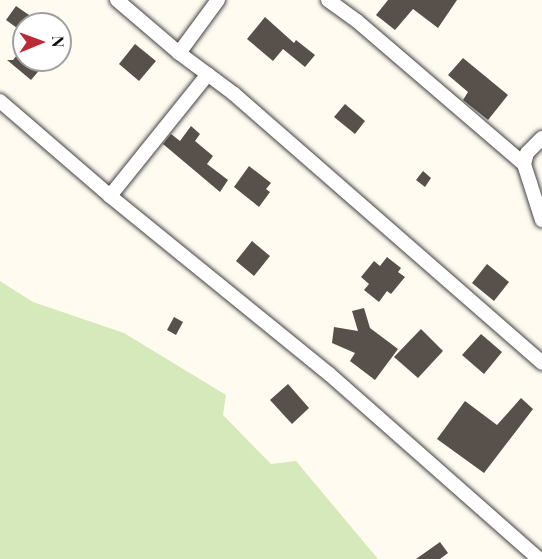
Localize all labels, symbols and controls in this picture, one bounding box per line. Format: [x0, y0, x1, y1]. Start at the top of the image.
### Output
north arrow [12, 12, 72, 72]
text: N [48, 36, 69, 48]

